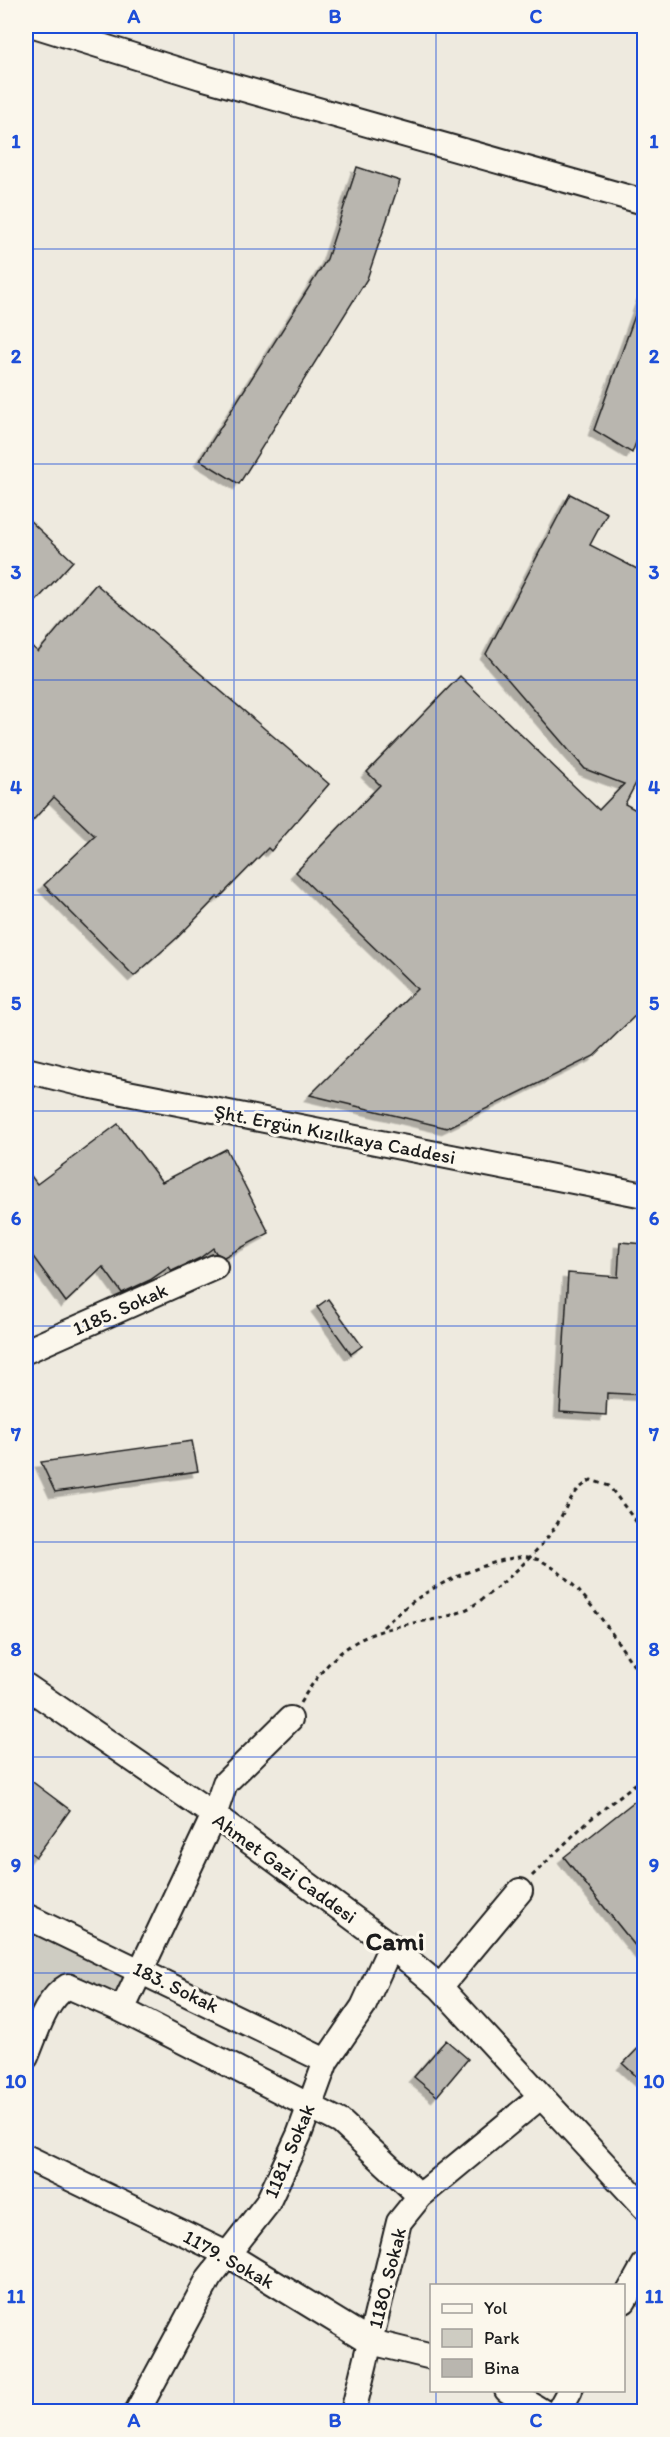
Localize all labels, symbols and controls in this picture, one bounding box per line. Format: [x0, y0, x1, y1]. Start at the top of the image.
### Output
text: A [127, 4, 141, 28]
text: B [329, 4, 342, 28]
text: C [530, 4, 543, 28]
text: 1 [11, 129, 21, 153]
text: 1 [649, 129, 659, 153]
text: 2 [11, 344, 22, 368]
text: 2 [649, 344, 660, 368]
text: 3 [11, 560, 22, 584]
text: 3 [649, 560, 660, 584]
text: 4 [10, 775, 22, 799]
text: 4 [648, 775, 660, 799]
text: 5 [11, 991, 22, 1015]
text: 5 [649, 991, 660, 1015]
street label: Şht. Ergün Kızılkaya Caddesi [212, 1099, 458, 1169]
text: 6 [11, 1206, 22, 1230]
text: 6 [649, 1206, 660, 1230]
street label: 1185. Sokak [69, 1277, 171, 1341]
text: 7 [10, 1422, 21, 1446]
text: 7 [648, 1422, 659, 1446]
text: 8 [11, 1637, 22, 1661]
text: 8 [649, 1637, 660, 1661]
street label: Ahmet Gazi Caddesi [208, 1808, 362, 1928]
text: 9 [11, 1853, 21, 1877]
text: 9 [649, 1853, 659, 1877]
district label: Cami [366, 1925, 424, 1957]
street label: 183. Sokak [129, 1956, 223, 2018]
text: 10 [5, 2069, 27, 2093]
text: 10 [643, 2069, 665, 2093]
street label: 1181. Sokak [258, 2100, 320, 2202]
street label: 1179. Sokak [179, 2224, 279, 2294]
street label: 1180. Sokak [363, 2225, 411, 2331]
text: 11 [7, 2284, 26, 2308]
legend [430, 2284, 625, 2392]
text: 11 [645, 2284, 664, 2308]
text: Yol [484, 2297, 507, 2319]
text: Park [484, 2327, 519, 2349]
text: Bina [484, 2357, 519, 2379]
text: A [127, 2408, 141, 2432]
text: B [329, 2408, 342, 2432]
text: C [530, 2408, 543, 2432]

